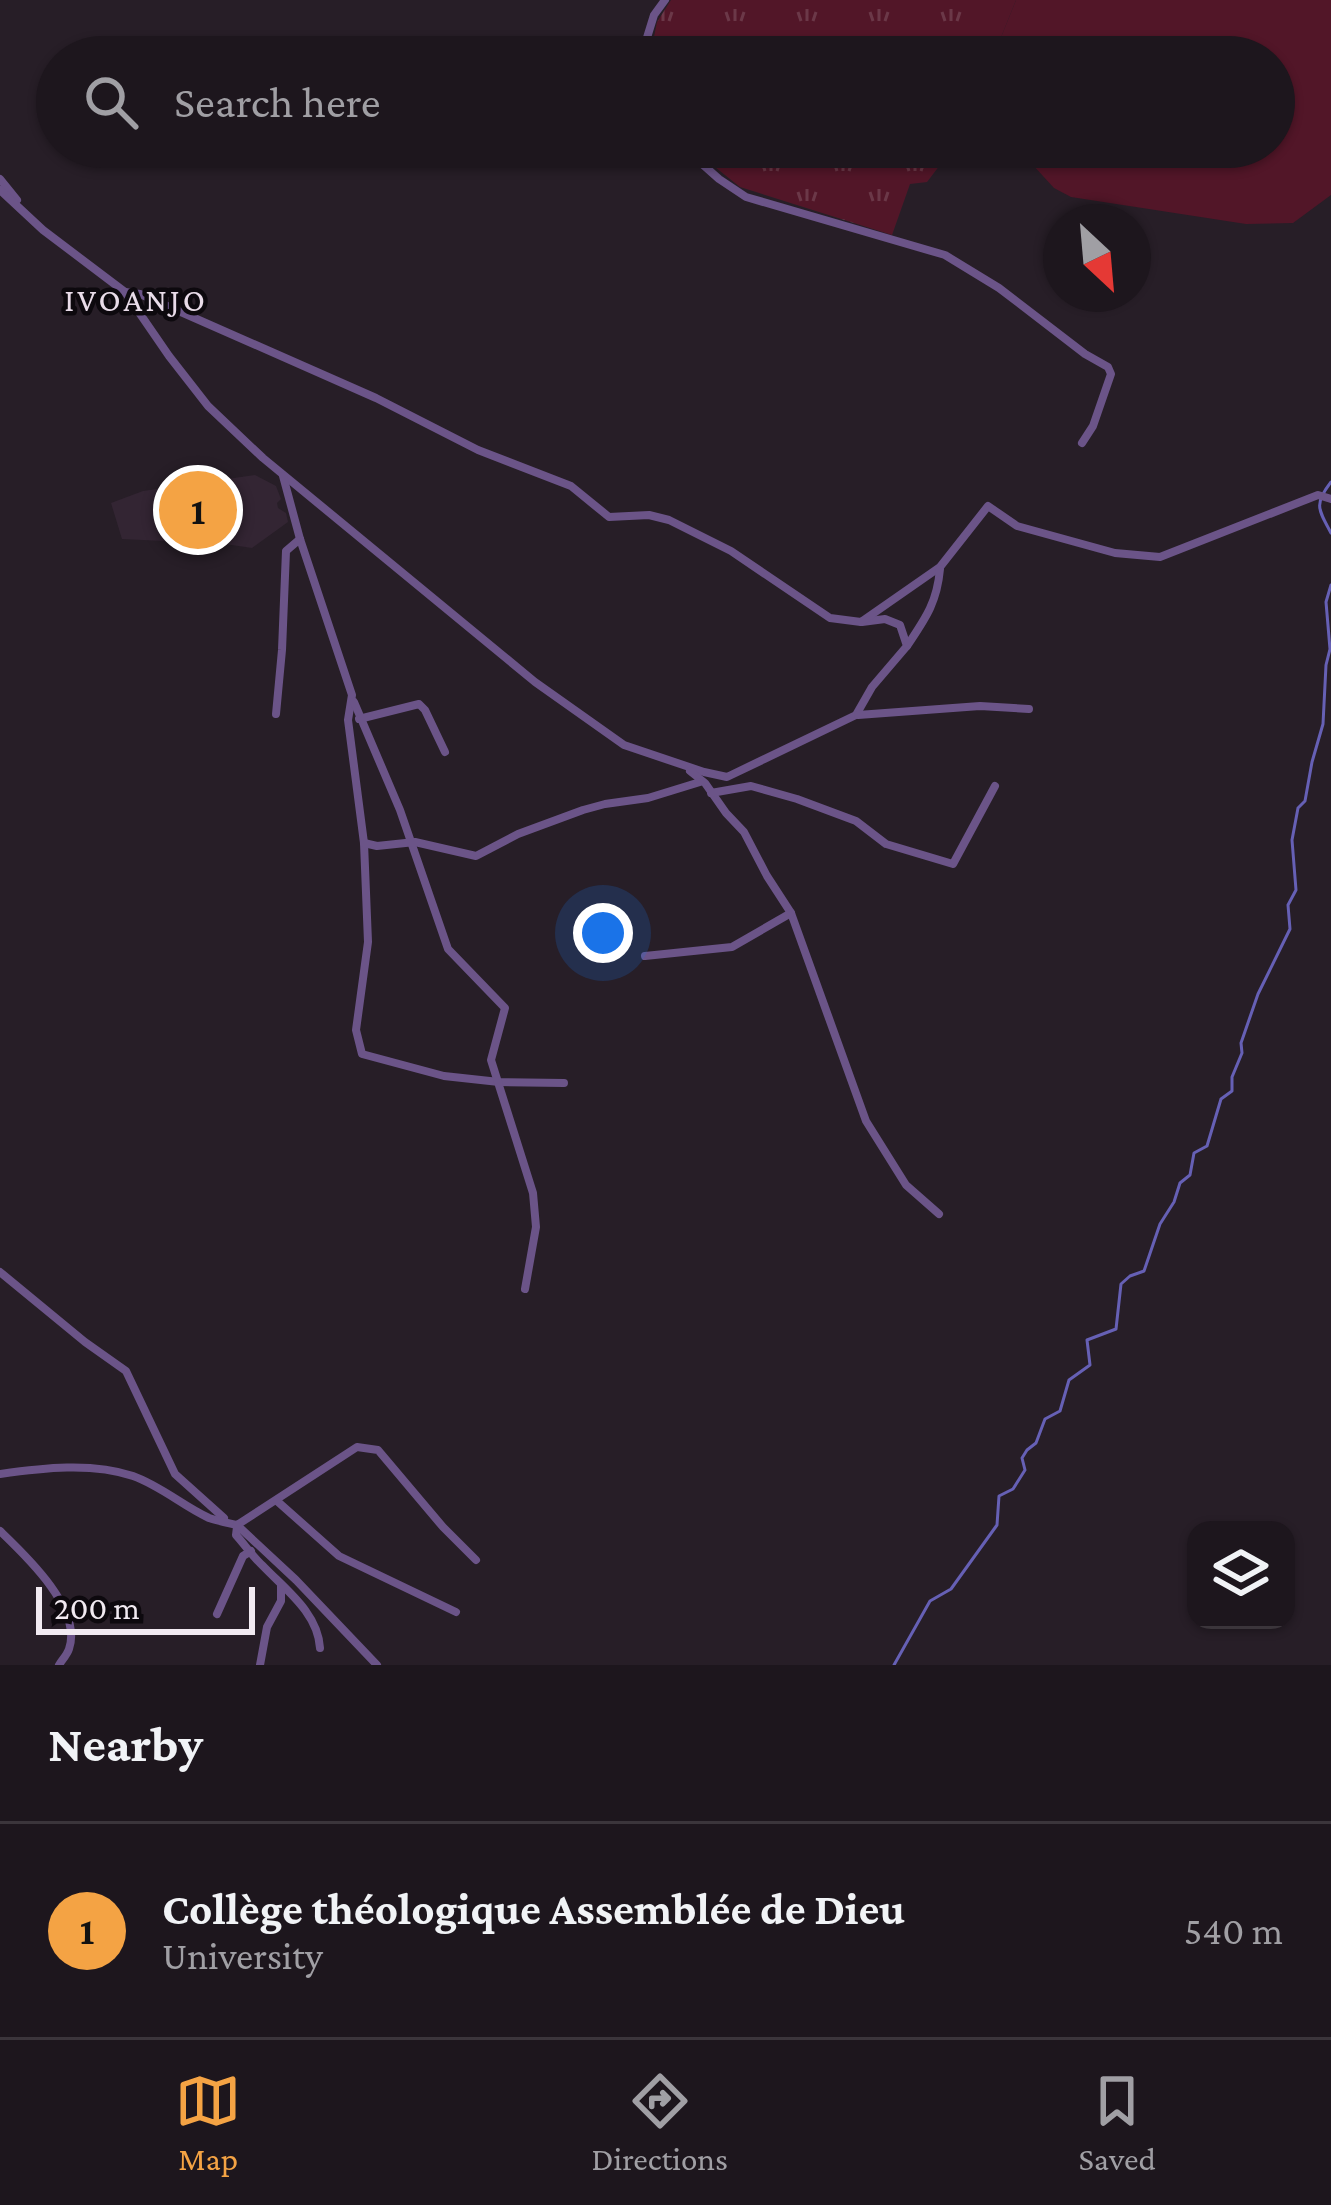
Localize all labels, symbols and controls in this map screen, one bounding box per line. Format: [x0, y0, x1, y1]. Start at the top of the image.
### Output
search box [36, 36, 1295, 168]
icon: search [78, 69, 144, 135]
text: Search here [174, 77, 381, 127]
north arrow [1043, 204, 1151, 312]
district label: IVOANJO [64, 281, 208, 318]
pin: 1 [159, 465, 237, 555]
your location [573, 903, 633, 963]
map controls [1187, 1521, 1295, 1629]
button: layers [1187, 1521, 1295, 1629]
scale bar [36, 1581, 255, 1634]
text: 200 m [54, 1589, 140, 1626]
text: Nearby [48, 1715, 203, 1772]
text: Collège théologique Assemblée de Dieu [162, 1884, 905, 1934]
text: 1 [80, 1909, 94, 1952]
text: 540 m [1184, 1909, 1283, 1952]
text: University [162, 1934, 323, 1977]
tab: Map [175, 2068, 241, 2177]
tab: Directions [592, 2068, 728, 2177]
tab: Saved [1078, 2068, 1156, 2177]

